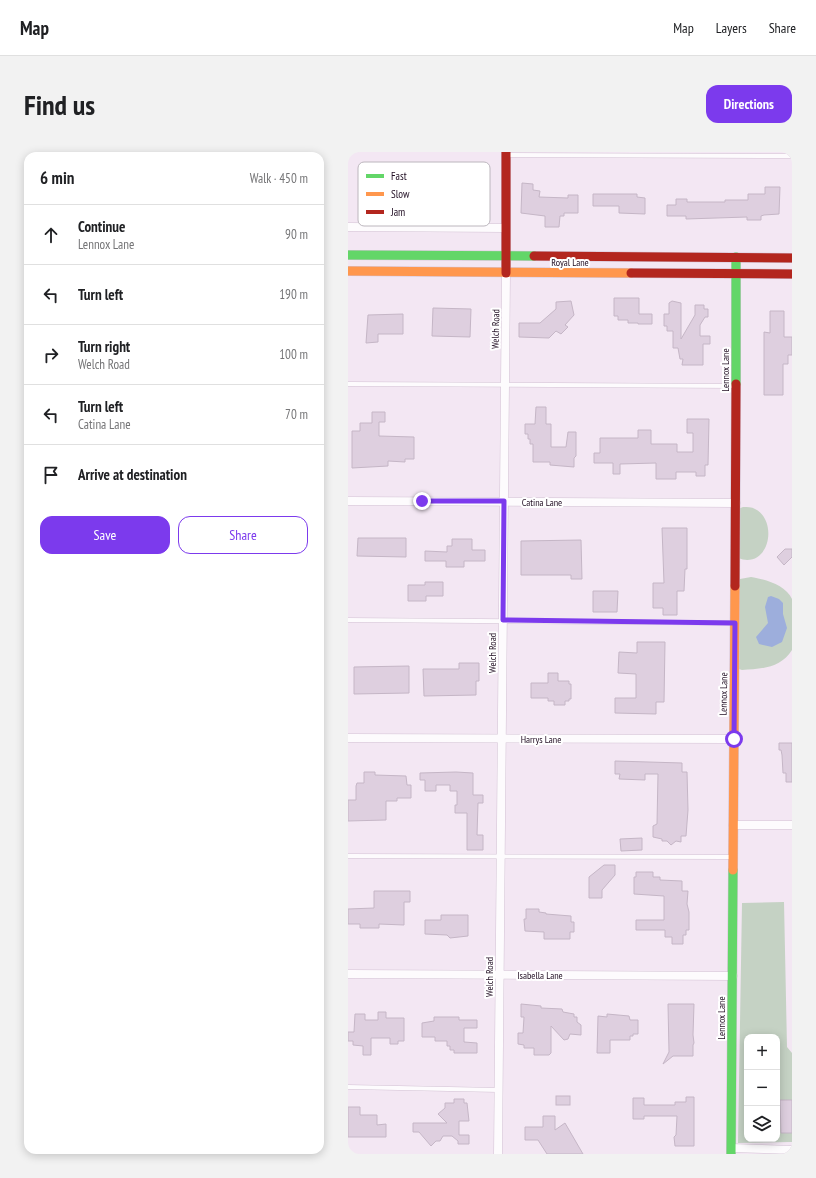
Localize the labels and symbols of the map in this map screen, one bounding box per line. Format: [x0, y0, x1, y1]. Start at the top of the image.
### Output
legend [358, 162, 490, 226]
text: Fast [391, 169, 407, 183]
text: Slow [391, 187, 410, 201]
text: Jam [390, 205, 405, 219]
street label: Royal Lane [551, 256, 589, 269]
street label: Welch Road [489, 309, 502, 349]
street label: Lennox Lane [719, 348, 732, 392]
route end [413, 492, 431, 510]
street label: Catina Lane [522, 496, 562, 509]
street label: Welch Road [486, 633, 499, 673]
street label: Lennox Lane [717, 672, 730, 716]
route start [725, 730, 743, 748]
street label: Harrys Lane [521, 733, 561, 746]
street label: Welch Road [483, 957, 496, 997]
street label: Isabella Lane [517, 969, 563, 982]
street label: Lennox Lane [715, 996, 728, 1040]

